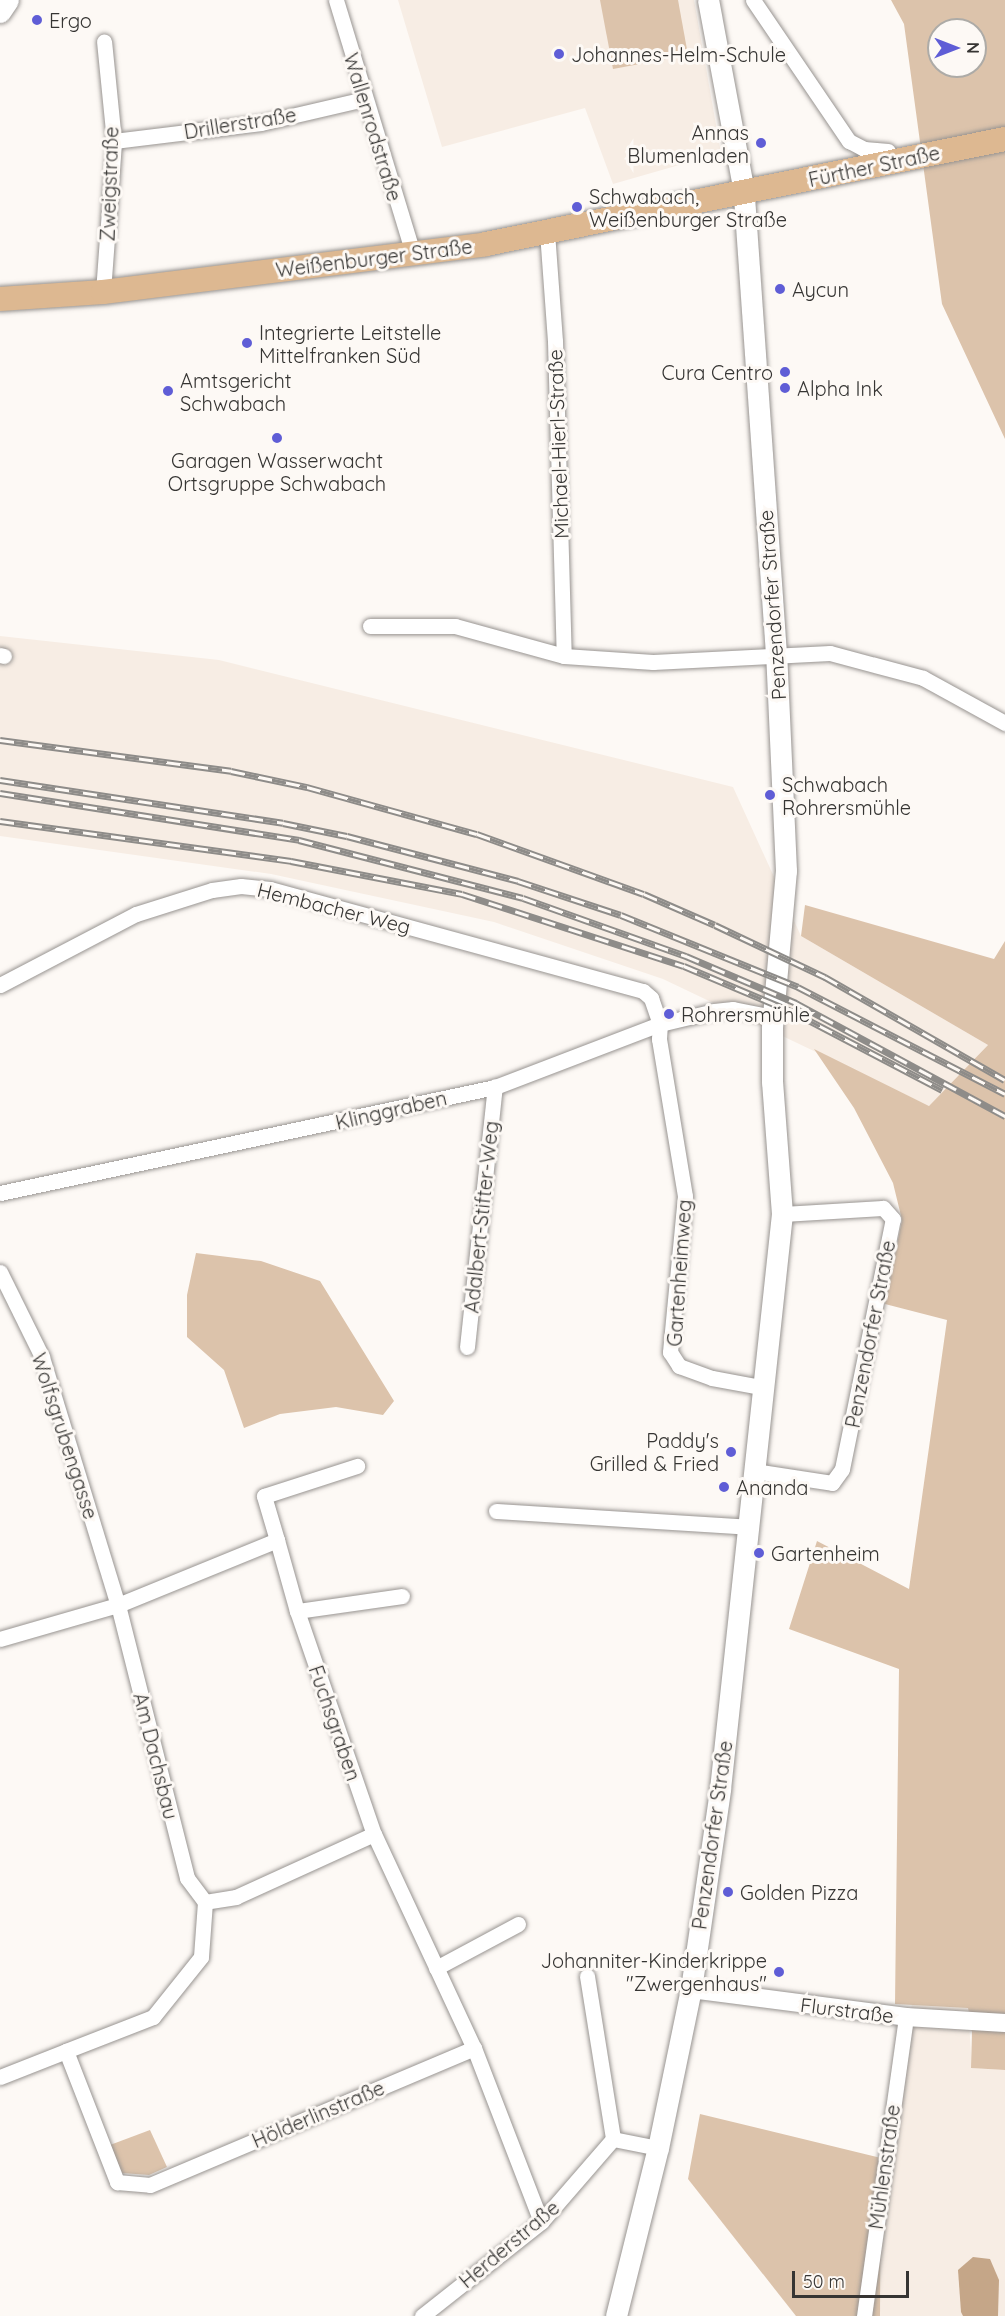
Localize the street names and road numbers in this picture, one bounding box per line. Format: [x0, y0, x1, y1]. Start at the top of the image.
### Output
street label: Wallenrodstraße [339, 50, 407, 204]
street label: Drillerstraße [182, 102, 298, 144]
street label: Zweigstraße [95, 126, 123, 242]
street label: Fürther Straße [806, 140, 942, 192]
street label: Weißenburger Straße [274, 234, 474, 282]
street label: Michael-Hierl-Straße [543, 349, 573, 539]
street label: Penzendorfer Straße [753, 509, 791, 701]
street label: Hembacher Weg [255, 877, 413, 939]
street label: Klinggraben [333, 1086, 449, 1134]
street label: Adalbert-Stifter-Weg [459, 1120, 503, 1314]
street label: Gartenheimweg [662, 1199, 696, 1347]
street label: Penzendorfer Straße [840, 1238, 900, 1430]
street label: Wolfsgrubengasse [27, 1350, 103, 1522]
street label: Fuchsgraben [304, 1662, 366, 1784]
street label: Am Dachsbau [129, 1690, 183, 1822]
street label: Penzendorfer Straße [687, 1739, 737, 1931]
street label: Flurstraße [799, 1992, 895, 2028]
street label: Hölderlinstraße [248, 2075, 388, 2153]
street label: Mühlenstraße [863, 2103, 905, 2231]
street label: Herderstraße [454, 2195, 564, 2293]

